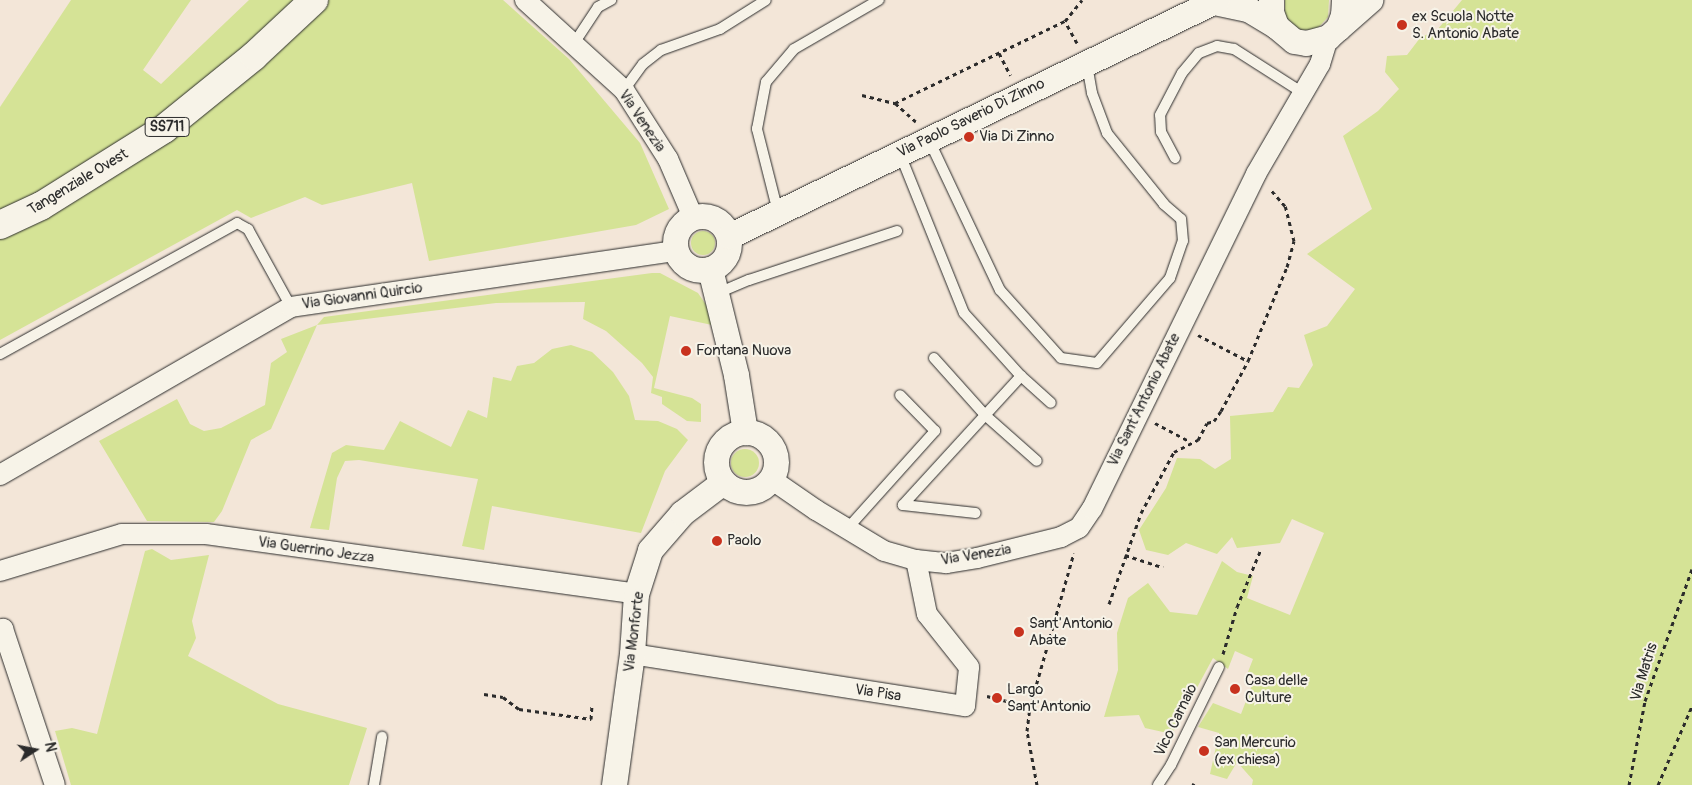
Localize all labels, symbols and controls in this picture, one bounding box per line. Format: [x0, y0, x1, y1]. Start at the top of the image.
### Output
place label: ex Scuola Notte S. Antonio Abate [1412, 7, 1519, 42]
marker: ex Scuola Notte S. Antonio Abate [1396, 19, 1408, 31]
street label: Via Paolo Saverio Di Zinno [894, 74, 1048, 162]
street label: Via Venezia [615, 86, 669, 156]
road number: SS711 [144, 115, 190, 138]
place label: Via Di Zinno [979, 128, 1054, 146]
marker: Via Di Zinno [963, 131, 975, 143]
street label: Tangenziale Ovest [25, 145, 131, 219]
street label: Via Giovanni Quircio [300, 279, 424, 313]
street label: Via Sant'Antonio Abate [1104, 330, 1184, 470]
place label: Fontana Nuova [696, 342, 791, 360]
marker: Fontana Nuova [680, 345, 692, 357]
place label: Paolo [727, 532, 761, 550]
street label: Via Guerrino Jezza [257, 533, 375, 567]
marker: Paolo [711, 535, 723, 547]
street label: Via Venezia [939, 541, 1013, 569]
street label: Via Monforte [620, 591, 648, 673]
place label: Sant'Antonio Abate [1029, 614, 1113, 649]
marker: Sant'Antonio Abate [1013, 626, 1025, 638]
street label: Via Matris [1627, 641, 1661, 703]
place label: Casa delle Culture [1245, 671, 1308, 706]
street label: Via Pisa [854, 680, 902, 706]
place label: Largo Sant'Antonio [1007, 680, 1091, 715]
street label: Vico Carnaio [1151, 681, 1201, 759]
marker: Casa delle Culture [1229, 683, 1241, 695]
marker: Largo Sant'Antonio [991, 692, 1003, 704]
north arrow [10, 725, 60, 775]
place label: San Mercurio (ex chiesa) [1214, 733, 1296, 768]
text: N [41, 741, 59, 753]
marker: San Mercurio (ex chiesa) [1198, 745, 1210, 757]

